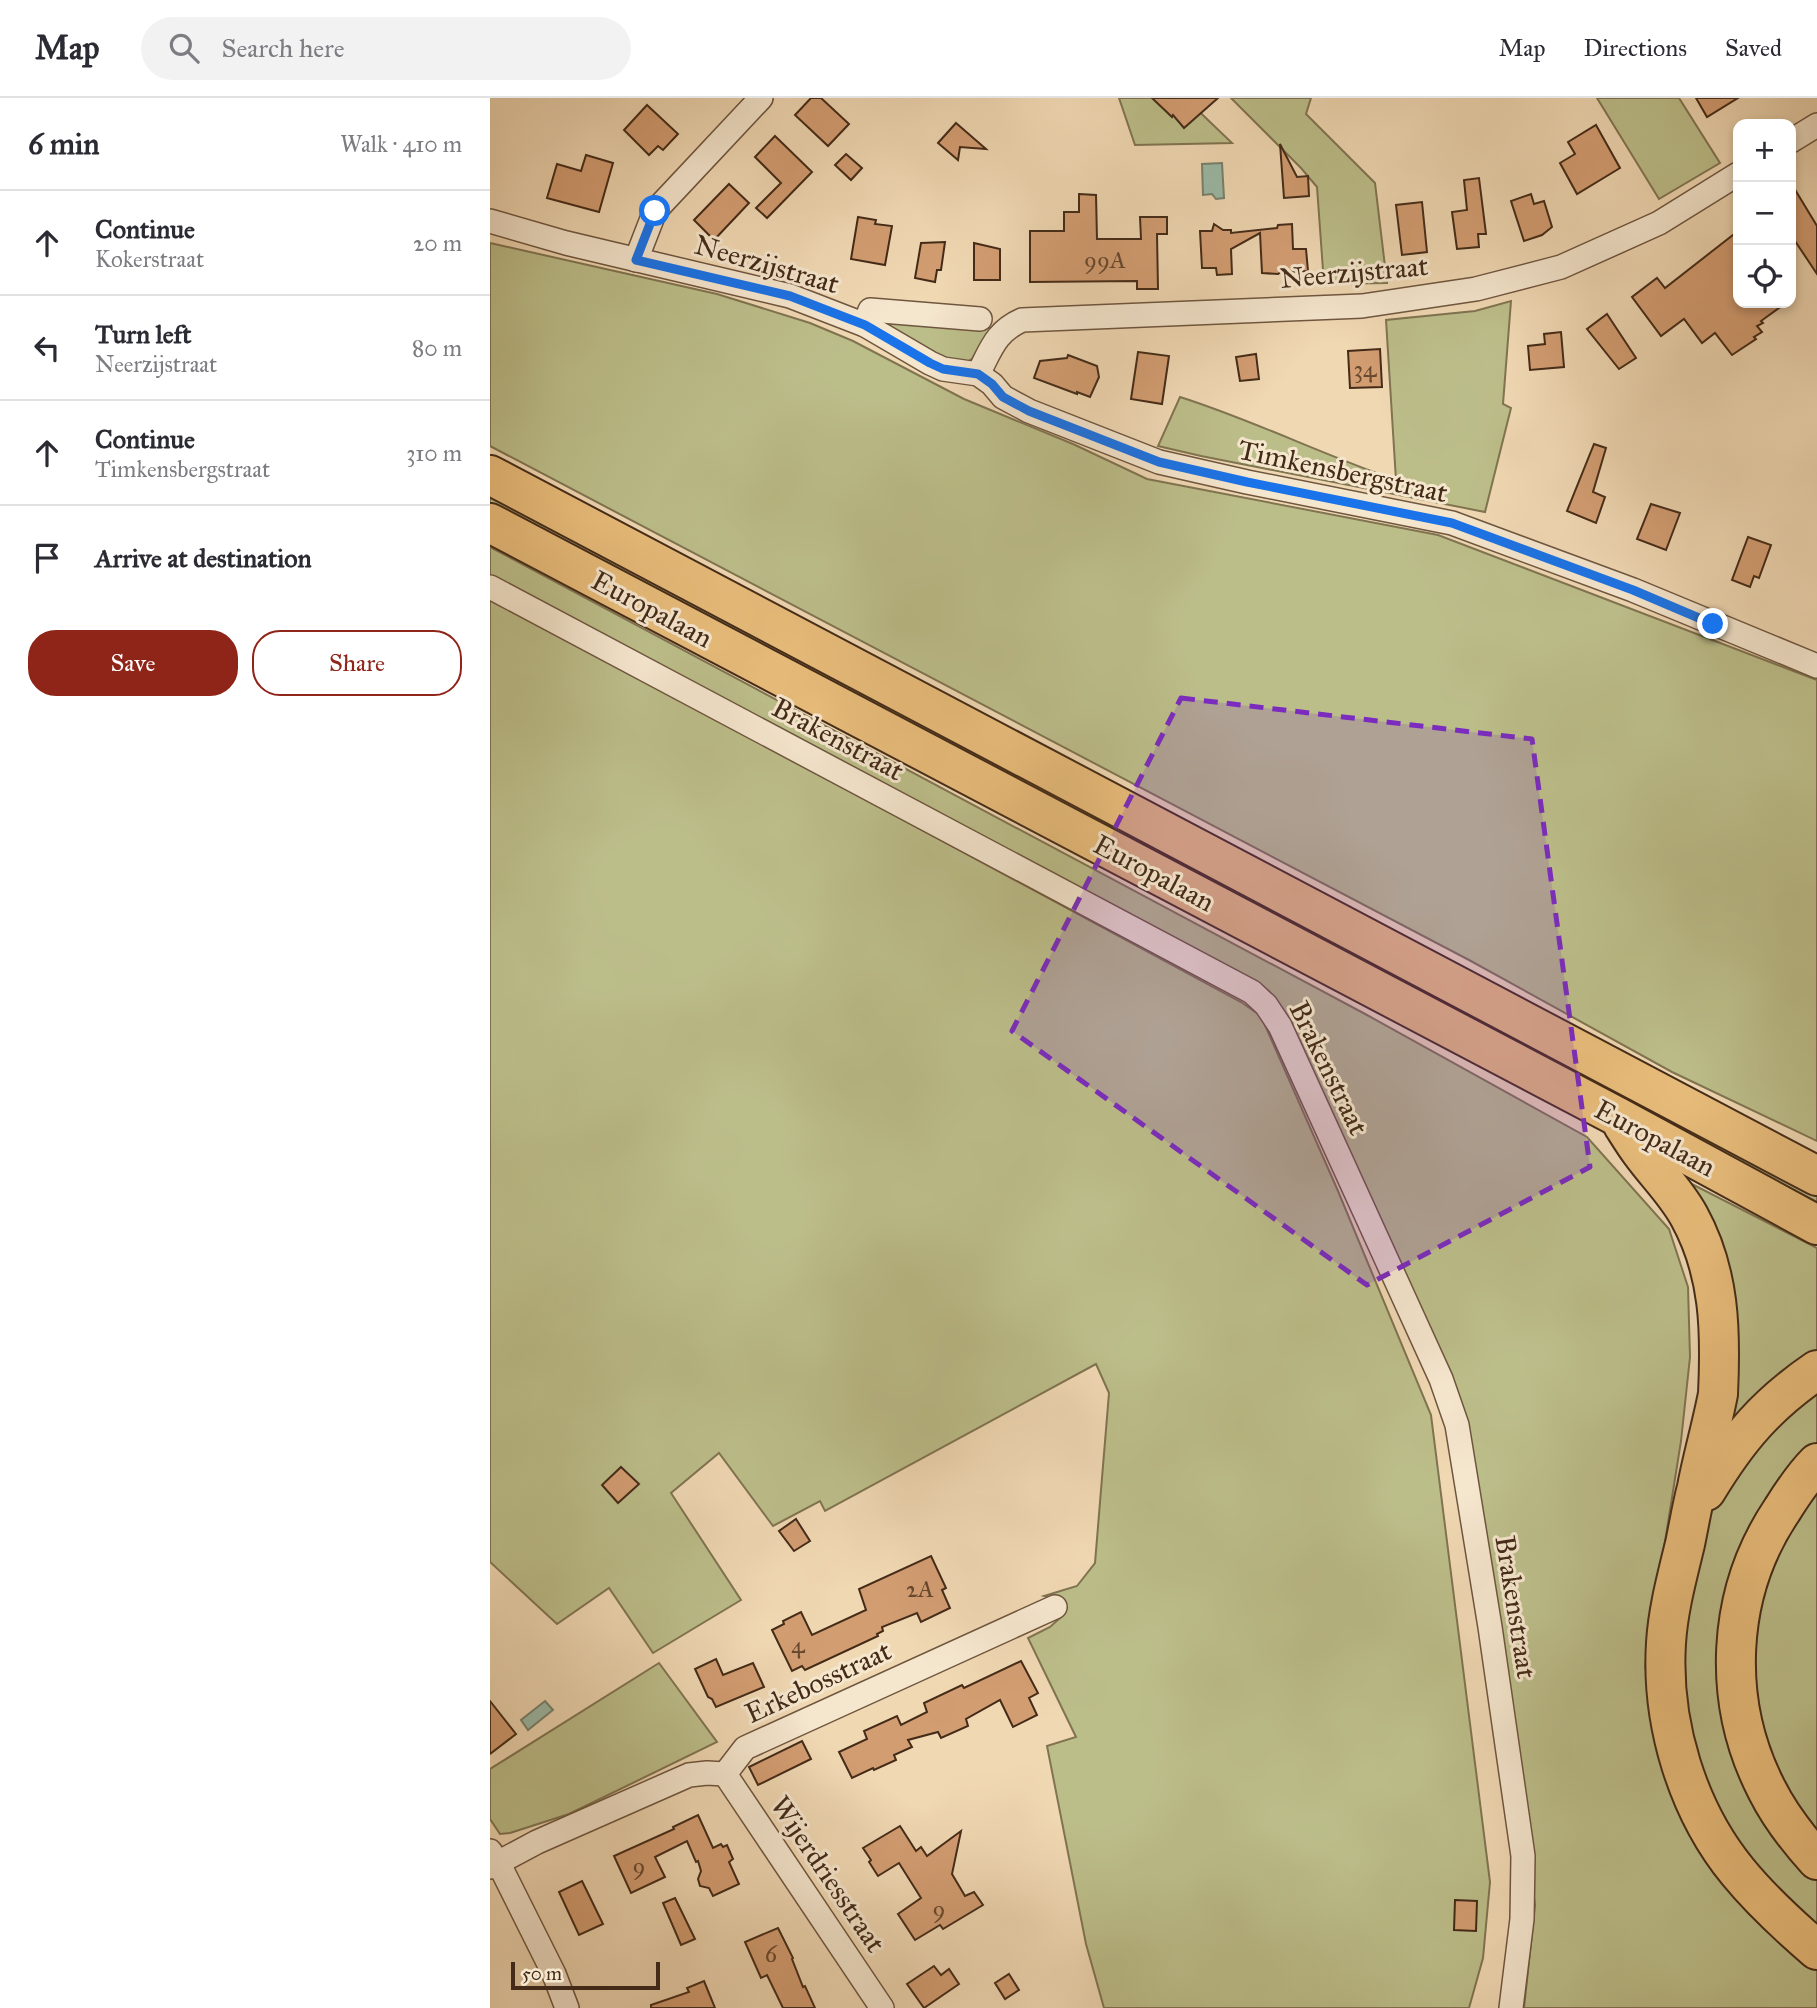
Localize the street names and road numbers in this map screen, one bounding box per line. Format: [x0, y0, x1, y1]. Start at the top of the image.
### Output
street label: Neerzijstraat [691, 227, 843, 301]
street label: Neerzijstraat [1278, 248, 1430, 296]
street label: Timkensbergstraat [1235, 432, 1451, 510]
street label: Europalaan [586, 563, 718, 655]
street label: Brakenstraat [766, 690, 910, 788]
street label: Europalaan [1088, 827, 1220, 919]
street label: Brakenstraat [1282, 995, 1376, 1141]
street label: Europalaan [1589, 1092, 1721, 1184]
street label: Brakenstraat [1487, 1533, 1545, 1681]
street label: Erkebosstraat [739, 1633, 897, 1731]
street label: Wijerdriesstraat [763, 1789, 893, 1959]

